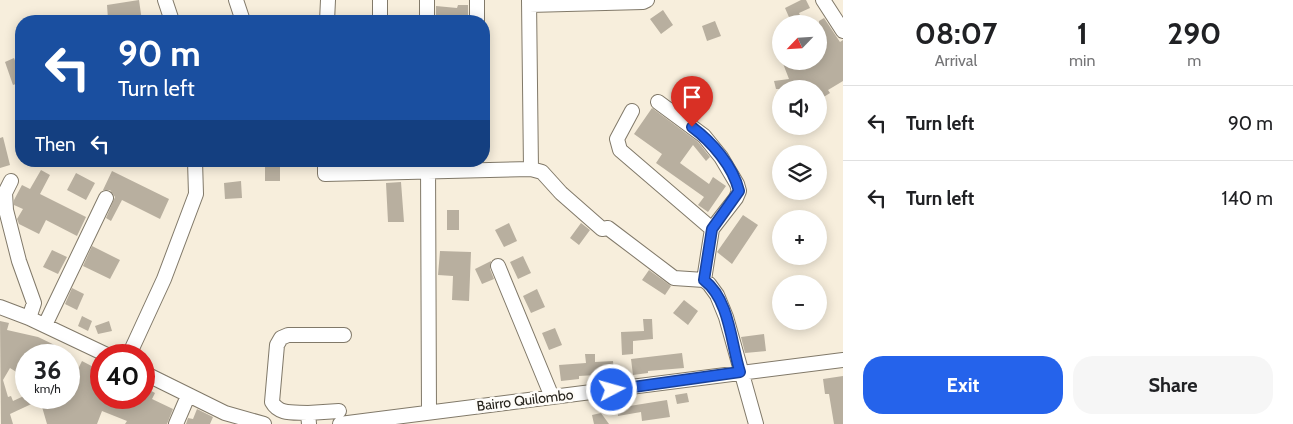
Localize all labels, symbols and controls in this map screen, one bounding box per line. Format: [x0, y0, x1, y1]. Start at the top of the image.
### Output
north arrow [772, 15, 828, 70]
map controls [772, 15, 827, 330]
text: 08:07 [915, 15, 997, 52]
text: 1 [1077, 15, 1088, 52]
text: 290 [1167, 15, 1221, 52]
text: 90 m [118, 32, 201, 75]
icon: left [35, 35, 100, 100]
text: Arrival [935, 51, 977, 70]
text: min [1069, 51, 1095, 70]
text: m [1187, 51, 1201, 70]
text: Turn left [118, 75, 195, 102]
pin [671, 76, 713, 127]
button: sound [772, 80, 827, 135]
icon: arrive [678, 83, 706, 111]
icon: left [863, 109, 891, 137]
text: Turn left [906, 112, 974, 135]
text: 90 m [1228, 112, 1273, 135]
icon: left [86, 130, 114, 158]
text: Then [35, 133, 76, 156]
button: layers [772, 145, 827, 200]
icon: left [863, 184, 891, 212]
text: Turn left [906, 187, 974, 210]
text: 140 m [1222, 187, 1273, 210]
button: + [772, 210, 827, 265]
button: − [772, 275, 827, 330]
speed limit sign: 40 [90, 344, 155, 409]
text: 36 [34, 355, 61, 385]
button: Exit [863, 356, 1063, 414]
button: Share [1073, 356, 1273, 414]
position arrow [585, 363, 637, 415]
text: km/h [34, 381, 61, 396]
street label: Bairro Quilombo [476, 385, 575, 415]

